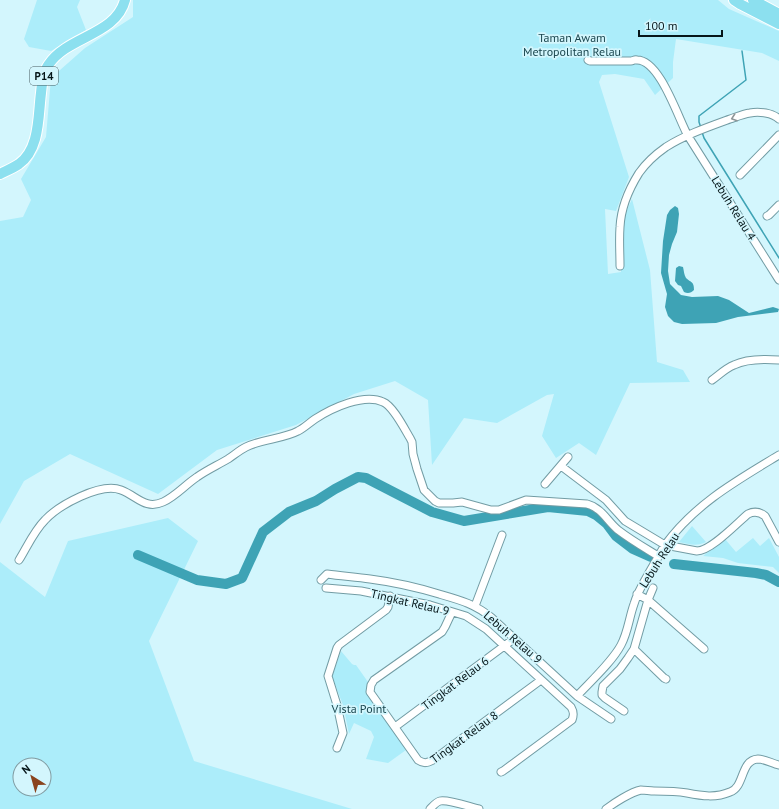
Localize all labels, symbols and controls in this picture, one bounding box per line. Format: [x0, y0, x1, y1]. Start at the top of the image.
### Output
scale bar [639, 12, 722, 38]
text: 100 m [645, 18, 678, 33]
park label: Taman Awam Metropolitan Relau [523, 30, 621, 59]
road number: P14 [30, 67, 58, 85]
one-way arrow [730, 113, 737, 122]
street label: Lebuh Relau 4 [708, 173, 760, 243]
street label: Lebuh Relau [636, 530, 682, 590]
street label: Tingkat Relau 9 [369, 586, 451, 618]
street label: Lebuh Relau 9 [481, 608, 545, 666]
street label: Tingkat Relau 6 [418, 653, 492, 713]
park label: Vista Point [331, 701, 386, 716]
street label: Tingkat Relau 8 [427, 707, 501, 767]
north arrow [12, 757, 52, 797]
text: N [19, 761, 33, 777]

